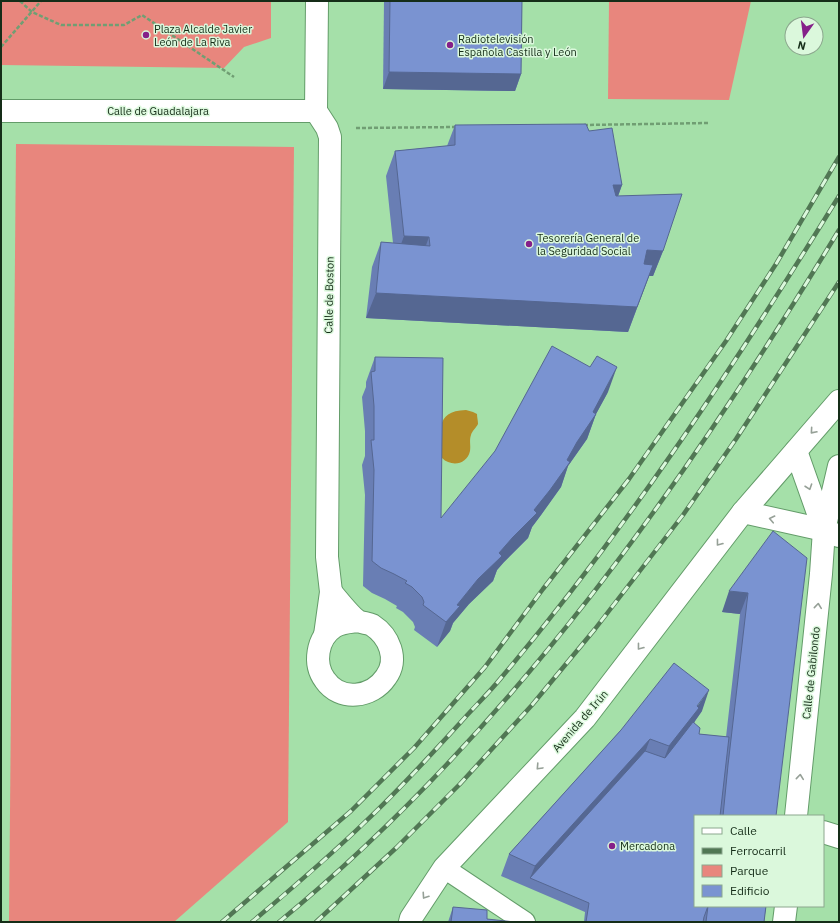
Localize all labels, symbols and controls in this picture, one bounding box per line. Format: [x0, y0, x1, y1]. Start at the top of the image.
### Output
north arrow [784, 16, 824, 56]
place label: Plaza Alcalde Javier León de La Riva [154, 22, 252, 49]
marker: Plaza Alcalde Javier León de La Riva [141, 30, 151, 40]
place label: Radiotelevisión Española Castilla y León [458, 32, 577, 59]
text: N [796, 38, 807, 53]
marker: Radiotelevisión Española Castilla y León [445, 40, 455, 50]
street label: Calle de Guadalajara [107, 104, 209, 118]
place label: Tesorería General de la Seguridad Social [537, 231, 639, 258]
marker: Tesorería General de la Seguridad Social [524, 239, 534, 249]
street label: Calle de Boston [321, 256, 337, 334]
one-way arrow [811, 426, 818, 434]
one-way arrow [805, 484, 813, 491]
one-way arrow [769, 515, 775, 523]
one-way arrow [717, 539, 724, 546]
one-way arrow [813, 603, 822, 609]
street label: Calle de Gabilondo [799, 626, 823, 720]
one-way arrow [638, 642, 645, 649]
street label: Avenida de Irún [549, 687, 611, 755]
one-way arrow [537, 763, 544, 770]
one-way arrow [795, 774, 804, 780]
legend [694, 815, 824, 907]
text: Calle [730, 823, 757, 838]
place label: Mercadona [620, 839, 675, 853]
marker: Mercadona [607, 841, 617, 851]
text: Ferrocarril [730, 843, 786, 858]
text: Parque [730, 863, 769, 878]
text: Edificio [730, 883, 770, 898]
one-way arrow [422, 892, 430, 899]

